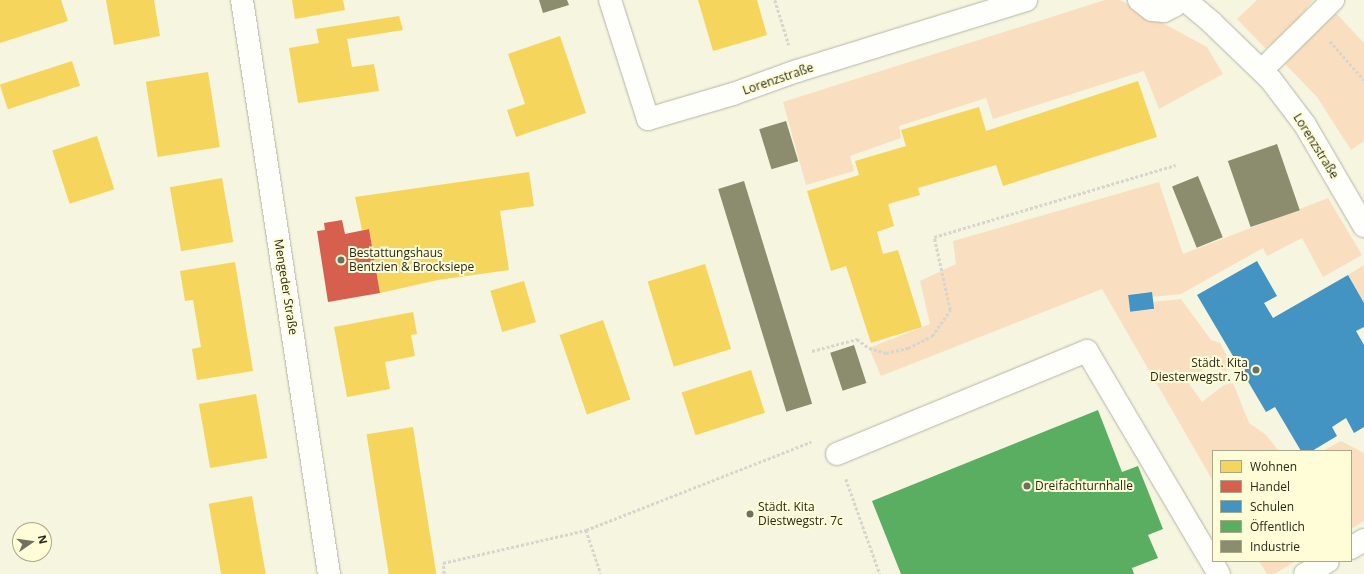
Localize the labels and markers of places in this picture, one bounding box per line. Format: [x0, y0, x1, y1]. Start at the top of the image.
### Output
place label: Bestattungshaus Bentzien & Brocksiepe [349, 246, 474, 274]
marker: Bestattungshaus Bentzien & Brocksiepe [336, 255, 346, 265]
place label: Städt. Kita Diesterwegstr. 7b [1150, 356, 1248, 384]
marker: Städt. Kita Diesterwegstr. 7b [1251, 365, 1261, 375]
place label: Dreifachturnhalle [1035, 479, 1133, 493]
marker: Dreifachturnhalle [1022, 481, 1032, 491]
place label: Städt. Kita Diestwegstr. 7c [758, 500, 843, 528]
marker: Städt. Kita Diestwegstr. 7c [745, 509, 755, 519]

